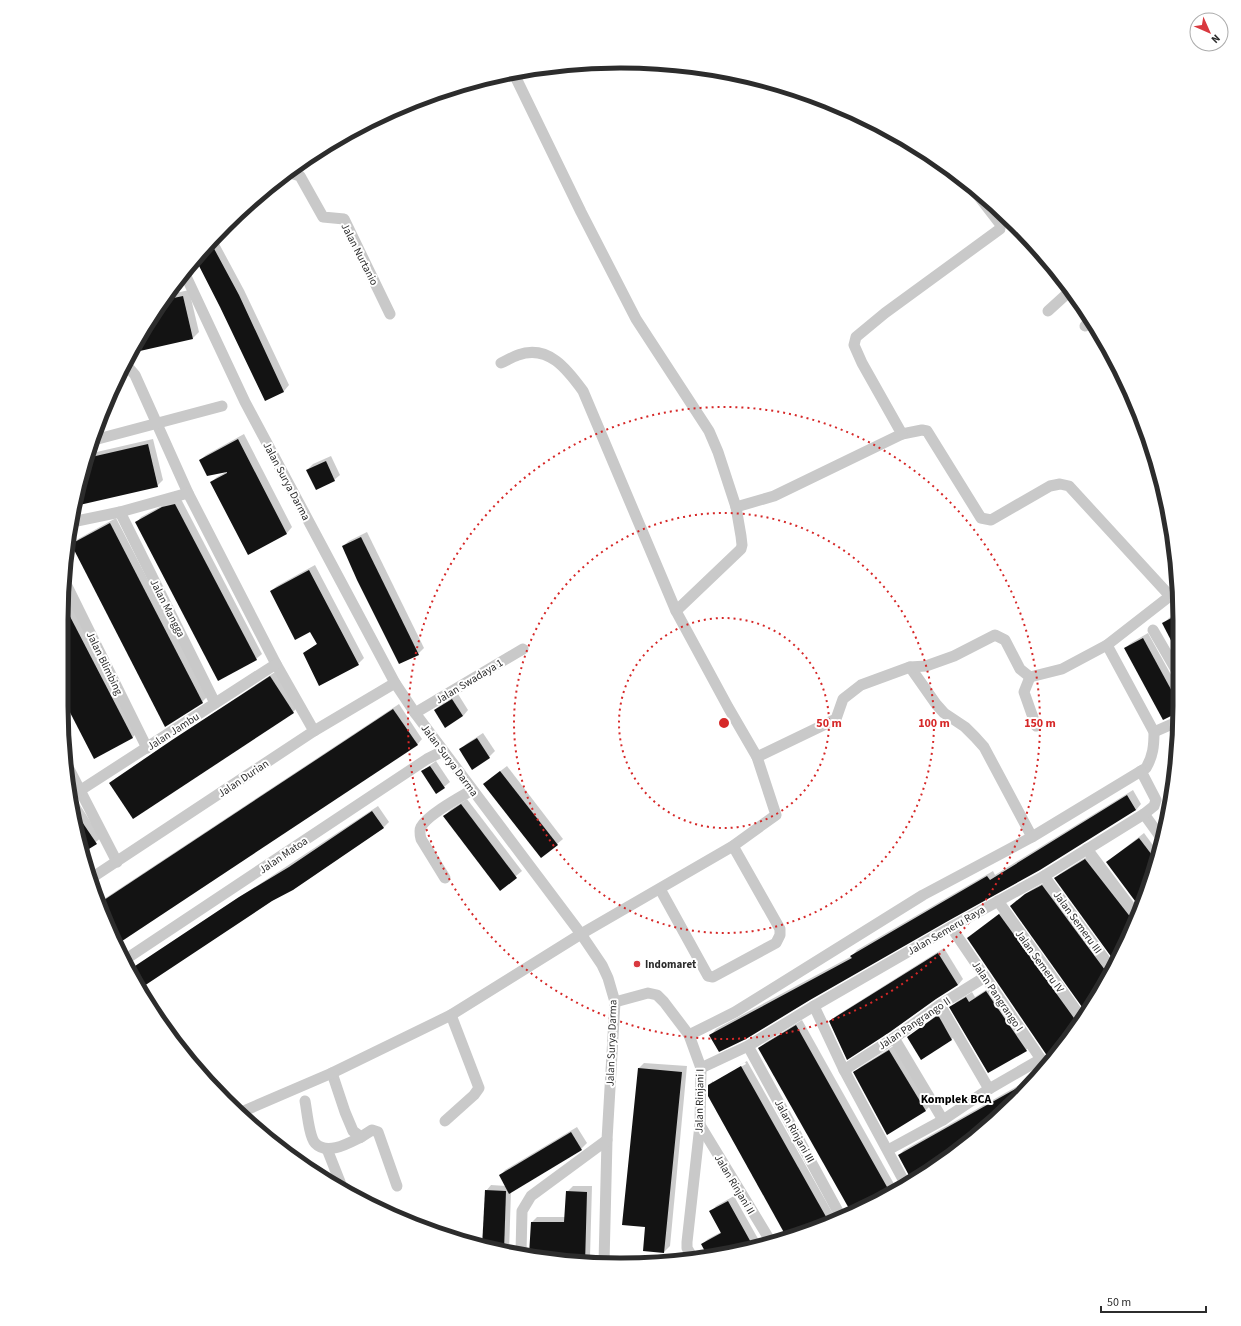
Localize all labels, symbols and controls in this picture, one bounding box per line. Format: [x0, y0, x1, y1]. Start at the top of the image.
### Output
north arrow [1189, 12, 1229, 52]
text: N [1208, 31, 1224, 47]
street label: Jalan Nurtanio [337, 221, 382, 288]
street label: Jalan Surya Darma [260, 439, 314, 523]
street label: Jalan Mangga [146, 577, 189, 640]
street label: Jalan Blimbing [83, 629, 127, 698]
street label: Jalan Swadaya 1 [433, 655, 506, 708]
street label: Jalan Jambu [144, 709, 202, 754]
text: 50 m [816, 715, 842, 732]
text: 100 m [918, 715, 950, 732]
text: 150 m [1024, 715, 1056, 732]
centre of rings [717, 716, 731, 730]
street label: Jalan Surya Darma [417, 721, 482, 799]
street label: Jalan Durian [215, 756, 272, 801]
street label: Jalan Matoa [256, 834, 311, 877]
street label: Jalan Semeru III [1050, 888, 1105, 957]
street label: Jalan Semeru Raya [905, 902, 988, 959]
street label: Jalan Semeru IV [1012, 927, 1068, 996]
place label: Indomaret [645, 957, 697, 972]
street label: Jalan Pangrango I [968, 958, 1027, 1034]
marker: Indomaret [632, 959, 642, 969]
street label: Jalan Pangrango II [875, 994, 954, 1053]
street label: Jalan Surya Darma [602, 999, 621, 1087]
street label: Jalan Rinjani I [691, 1069, 708, 1133]
district label: Komplek BCA [921, 1091, 991, 1108]
street label: Jalan Rinjani III [771, 1097, 818, 1166]
street label: Jalan Rinjani II [711, 1152, 758, 1217]
scale bar [1101, 1288, 1206, 1314]
text: 50 m [1107, 1294, 1131, 1311]

